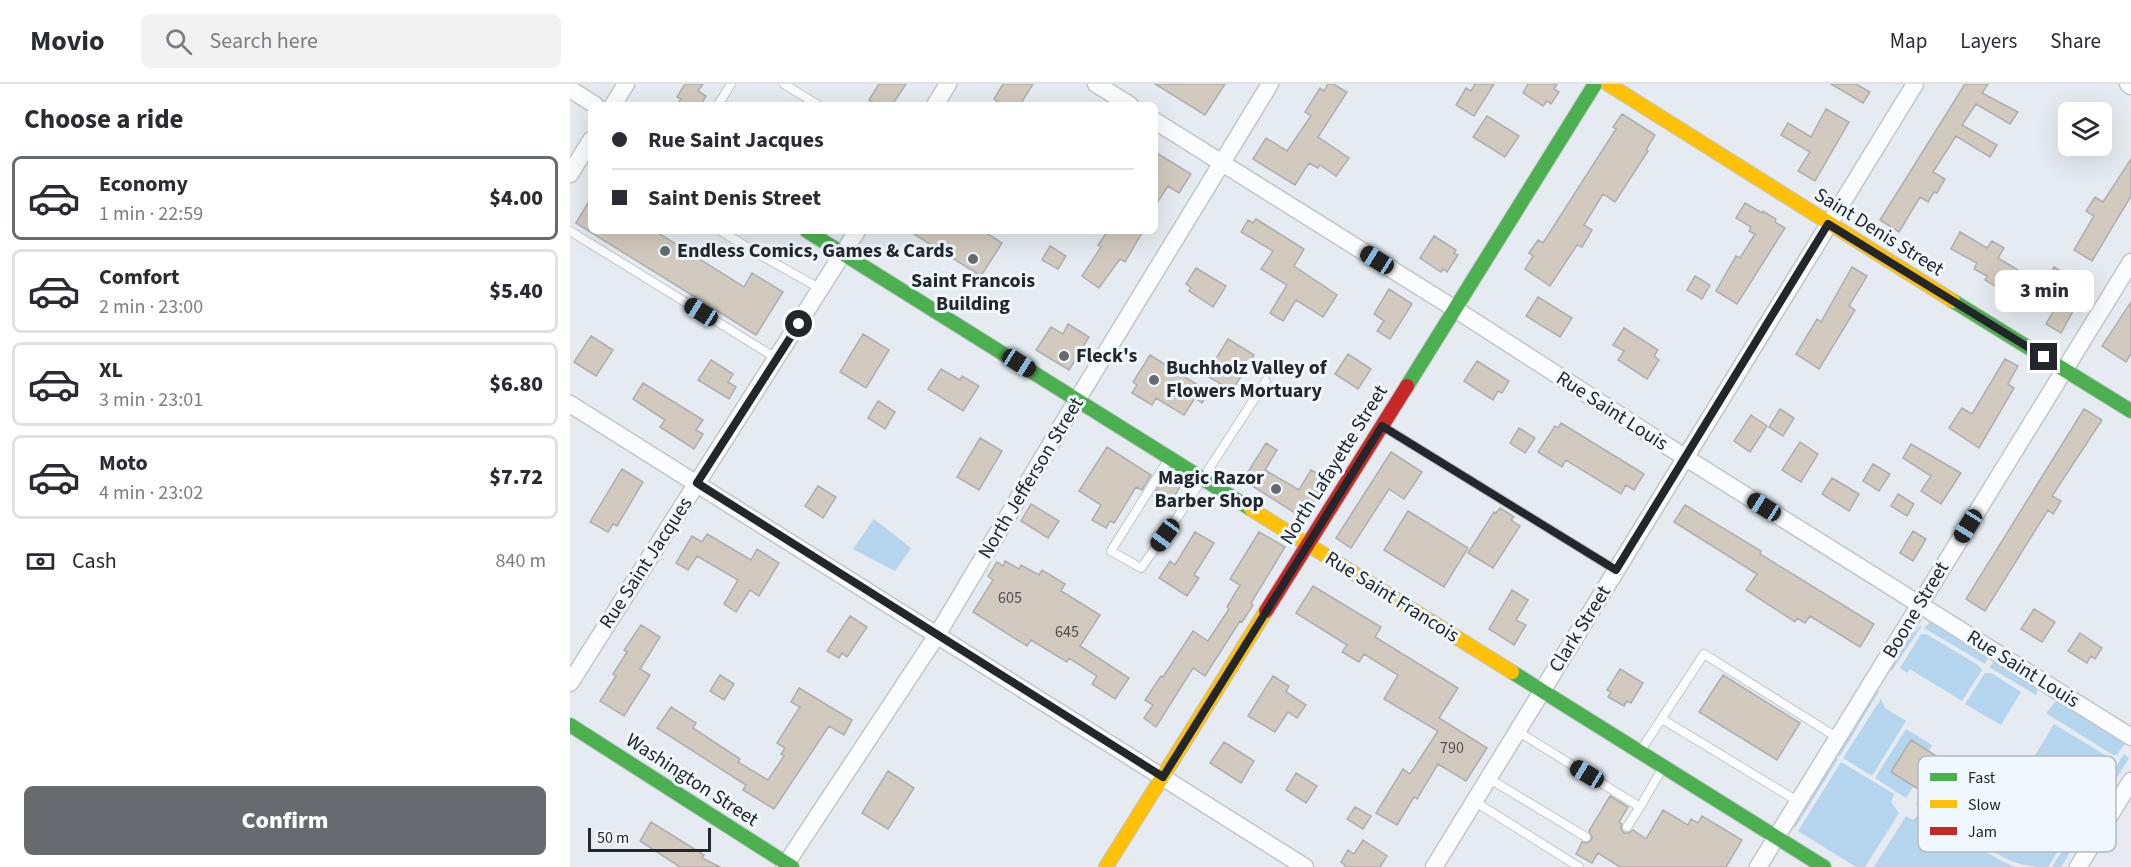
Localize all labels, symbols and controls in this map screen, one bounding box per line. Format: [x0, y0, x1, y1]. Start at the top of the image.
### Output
search box [141, 14, 561, 68]
text: Movio [30, 21, 105, 61]
icon: search [162, 25, 195, 58]
text: Search here [210, 25, 318, 57]
text: Map [1890, 26, 1927, 56]
text: Layers [1960, 26, 2017, 56]
text: Share [2050, 26, 2101, 56]
text: Choose a ride [24, 100, 184, 139]
map controls [2058, 102, 2112, 156]
button: layers [2058, 102, 2112, 156]
text: Rue Saint Jacques [648, 124, 824, 156]
text: Economy [99, 168, 188, 200]
icon: car [27, 171, 81, 225]
street label: Saint Denis Street [1809, 181, 1949, 283]
text: $4.00 [489, 182, 543, 214]
text: Saint Denis Street [648, 182, 821, 214]
text: 1 min · 22:59 [99, 200, 203, 228]
place label: Endless Comics, Games & Cards [677, 237, 954, 265]
car [1357, 243, 1397, 277]
marker: Endless Comics, Games & Cards [658, 244, 672, 258]
marker: Saint Francois Building [966, 252, 980, 266]
text: Comfort [99, 261, 180, 293]
icon: car [27, 264, 81, 318]
place label: Saint Francois Building [911, 267, 1035, 318]
callout: 3 min [1994, 270, 2094, 312]
text: $5.40 [489, 275, 543, 307]
text: 3 min [2020, 277, 2069, 305]
text: 2 min · 23:00 [99, 293, 203, 321]
car [681, 295, 721, 329]
route start [785, 310, 812, 337]
place label: Fleck's [1076, 342, 1137, 370]
route end [2030, 343, 2057, 370]
car [999, 346, 1039, 380]
marker: Fleck's [1057, 349, 1071, 363]
text: XL [99, 354, 123, 386]
place label: Buchholz Valley of Flowers Mortuary [1166, 354, 1328, 405]
icon: car [27, 357, 81, 411]
street label: Rue Saint Louis [1551, 364, 1673, 458]
text: $6.80 [489, 368, 543, 400]
marker: Buchholz Valley of Flowers Mortuary [1147, 373, 1161, 387]
street label: North Lafayette Street [1273, 380, 1395, 550]
text: 3 min · 23:01 [99, 386, 203, 414]
street label: North Jefferson Street [972, 392, 1091, 564]
text: Moto [99, 447, 148, 479]
icon: car [27, 450, 81, 504]
text: $7.72 [489, 461, 543, 493]
place label: Magic Razor Barber Shop [1155, 464, 1264, 515]
text: 4 min · 23:02 [99, 479, 203, 507]
marker: Magic Razor Barber Shop [1269, 482, 1283, 496]
car [1744, 490, 1784, 524]
street label: Rue Saint Jacques [593, 492, 699, 634]
car [1951, 506, 1985, 546]
car [1147, 515, 1183, 555]
street label: Rue Saint Francois [1320, 544, 1464, 650]
icon: cash [24, 545, 57, 578]
text: Cash [72, 545, 117, 577]
text: 840 m [496, 547, 546, 575]
street label: Boone Street [1876, 556, 1956, 664]
street label: Clark Street [1542, 580, 1618, 678]
house number: 605 [998, 587, 1022, 609]
house number: 645 [1055, 621, 1079, 643]
street label: Rue Saint Louis [1961, 623, 2085, 715]
street label: Washington Street [620, 727, 764, 834]
house number: 790 [1440, 737, 1464, 759]
legend [1918, 756, 2116, 852]
car [1567, 757, 1607, 791]
text: Fast [1968, 767, 1996, 789]
button: Confirm [24, 786, 546, 855]
text: Slow [1968, 794, 2001, 816]
text: Jam [1968, 821, 1997, 843]
scale bar [588, 825, 711, 852]
text: 50 m [597, 827, 629, 849]

